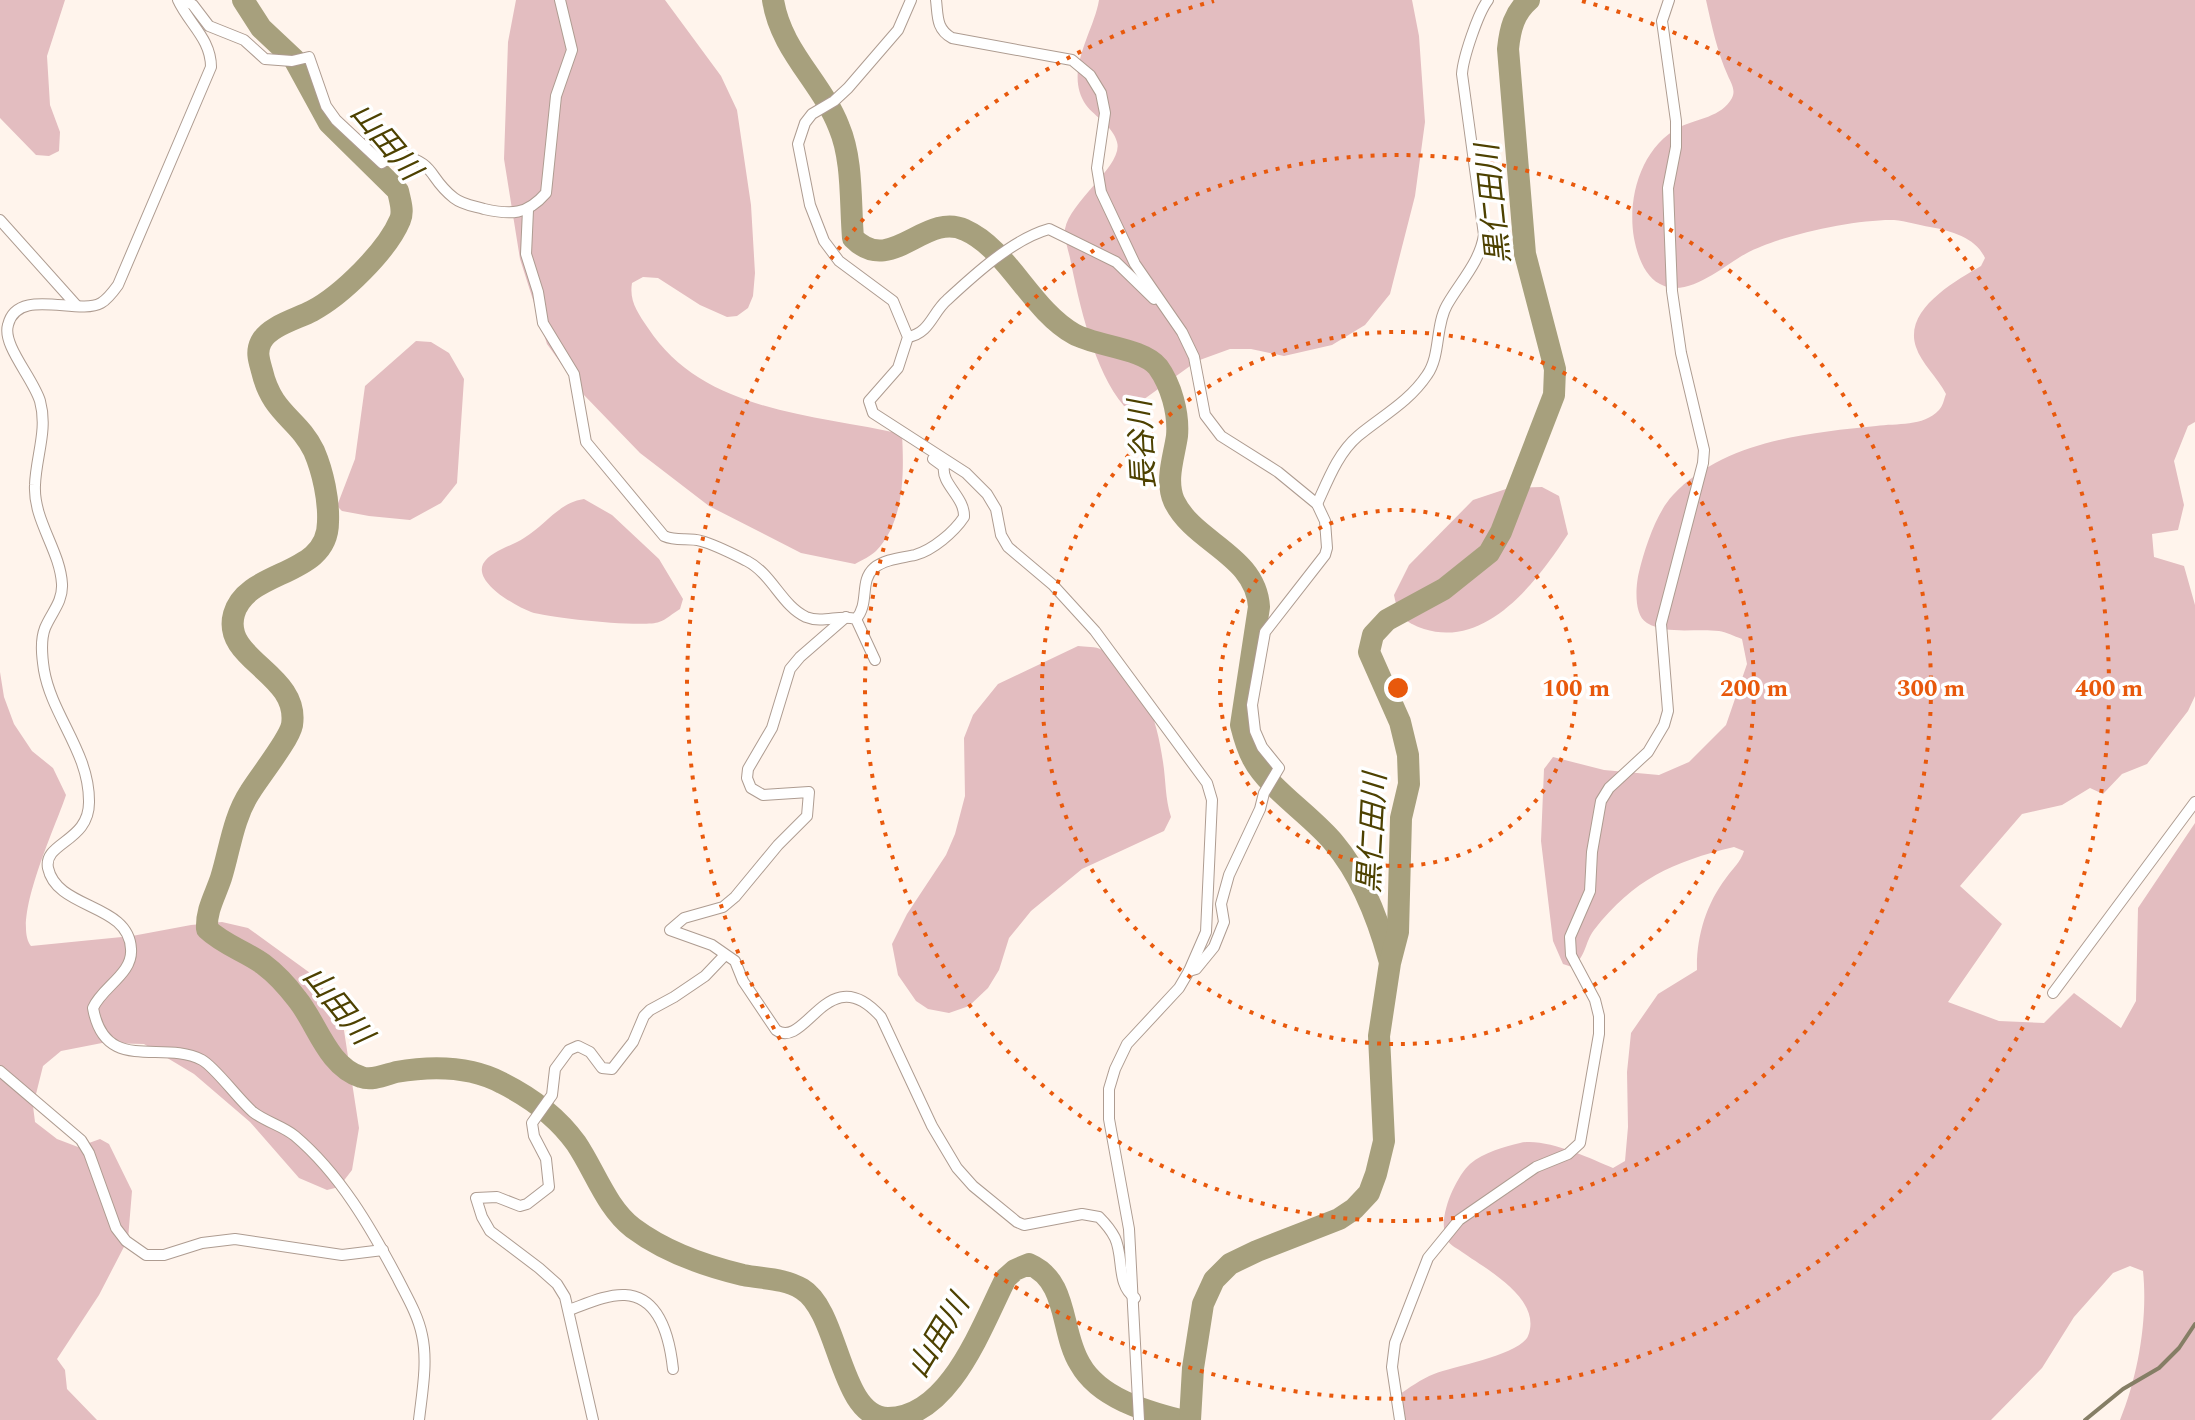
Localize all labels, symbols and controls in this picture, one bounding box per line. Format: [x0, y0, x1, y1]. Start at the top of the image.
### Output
water label: 山田川 [339, 92, 434, 193]
water label: 黒仁田川 [1465, 139, 1523, 266]
water label: 長谷川 [1118, 396, 1168, 491]
text: 100 m [1542, 671, 1610, 707]
text: 200 m [1720, 671, 1788, 707]
text: 300 m [1897, 671, 1965, 707]
text: 400 m [2075, 671, 2143, 707]
centre of rings [1384, 674, 1412, 702]
water label: 黒仁田川 [1347, 769, 1399, 894]
water label: 山田川 [291, 956, 385, 1057]
water label: 山田川 [896, 1284, 983, 1387]

